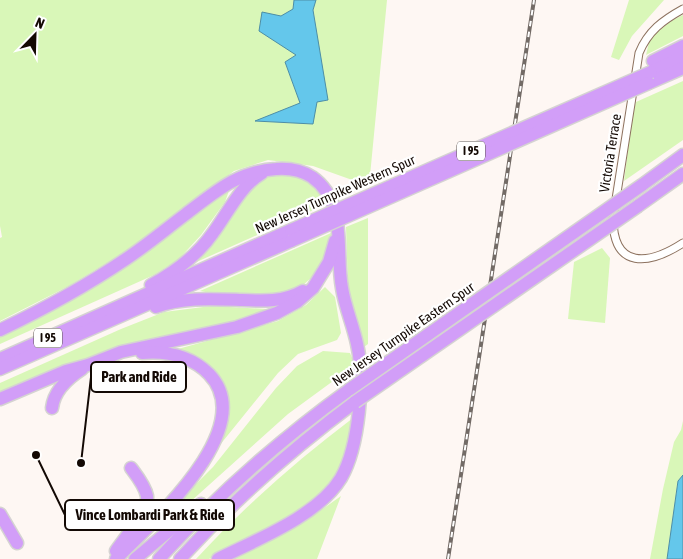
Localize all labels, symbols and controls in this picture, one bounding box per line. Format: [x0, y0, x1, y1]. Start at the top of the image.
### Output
north arrow [10, 10, 60, 60]
text: N [33, 14, 47, 32]
street label: Victoria Terrace [596, 113, 624, 193]
road number: I 95 [457, 142, 485, 160]
street label: New Jersey Turnpike Western Spur [253, 151, 418, 237]
street label: New Jersey Turnpike Eastern Spur [329, 278, 478, 389]
road number: I 95 [34, 328, 62, 348]
callout: Park and Ride [91, 362, 186, 392]
text: Park and Ride [101, 368, 177, 385]
callout: Vince Lombardi Park & Ride [65, 500, 234, 530]
text: Vince Lombardi Park & Ride [74, 506, 225, 523]

